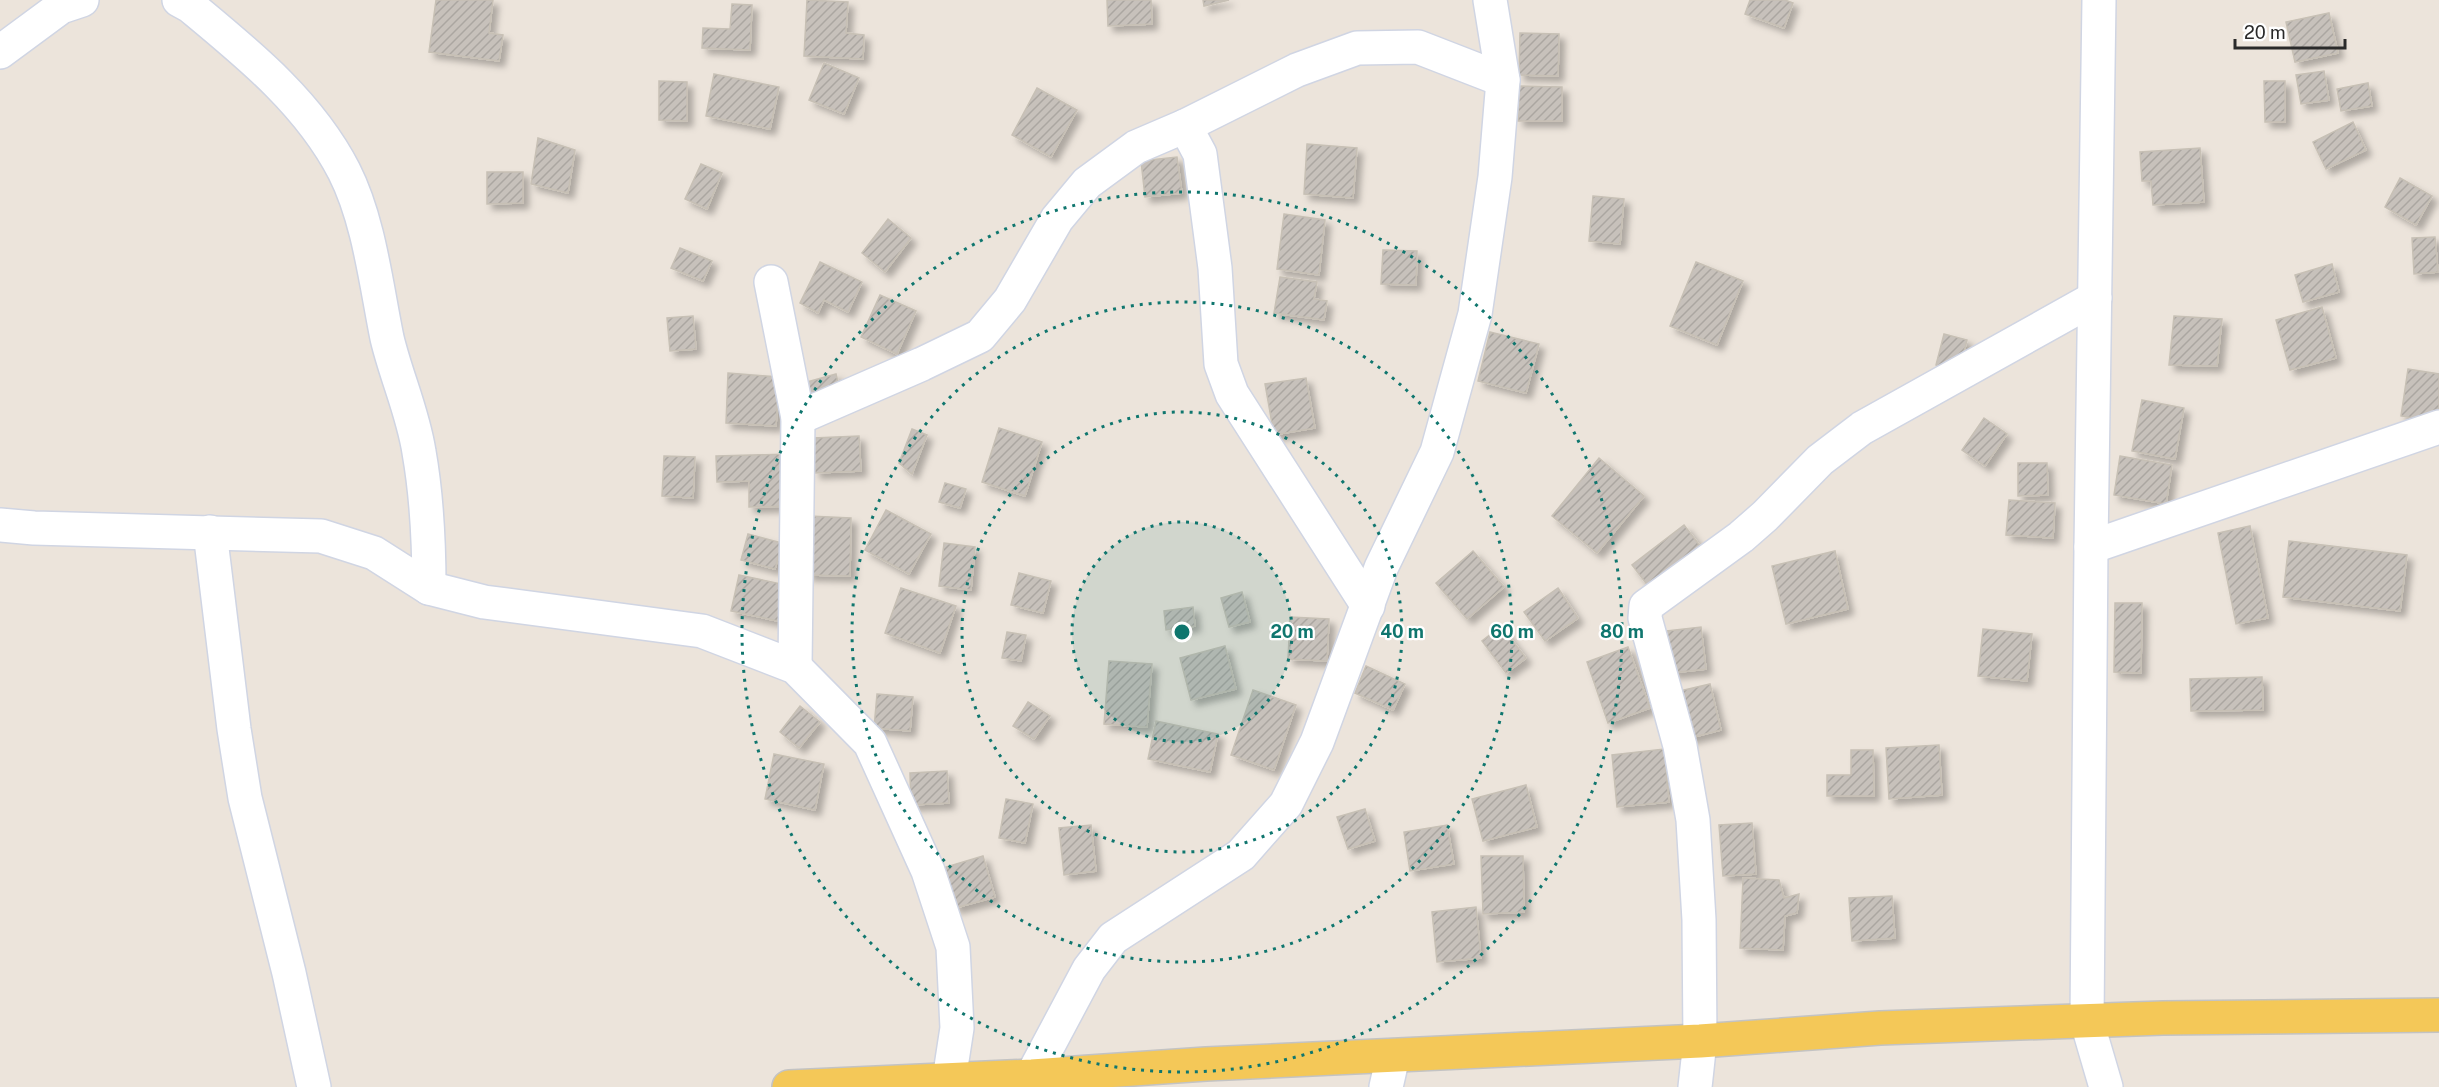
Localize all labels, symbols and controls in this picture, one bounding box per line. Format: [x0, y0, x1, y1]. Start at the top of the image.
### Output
scale bar [2235, 12, 2344, 50]
text: 20 m [2244, 22, 2286, 43]
text: 20 m [1270, 621, 1314, 642]
text: 40 m [1380, 621, 1424, 642]
text: 60 m [1490, 621, 1534, 642]
text: 80 m [1600, 621, 1644, 642]
centre of rings [1172, 622, 1192, 642]

